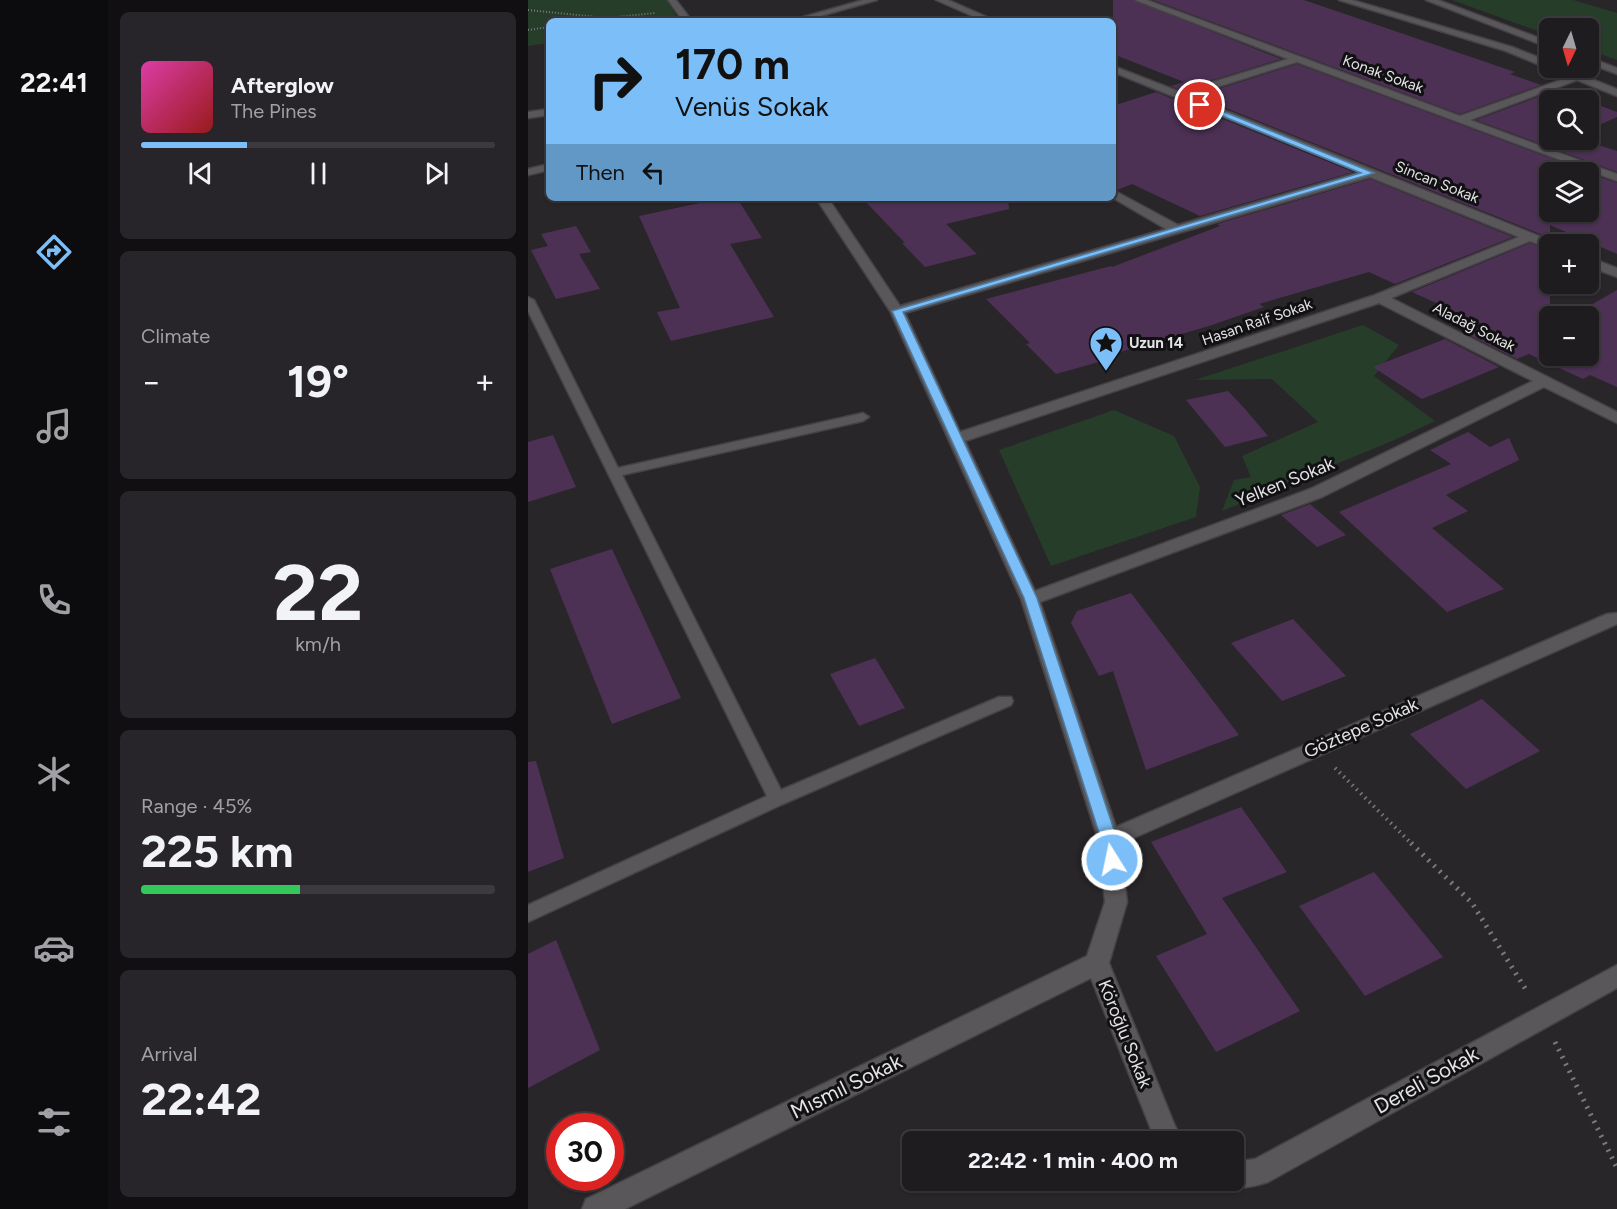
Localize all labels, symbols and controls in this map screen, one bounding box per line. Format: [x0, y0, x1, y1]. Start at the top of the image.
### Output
north arrow [1539, 18, 1599, 78]
map controls [1539, 18, 1599, 366]
text: 170 m [675, 39, 790, 90]
icon: right [576, 42, 654, 120]
street label: Konak Sokak [1340, 51, 1427, 97]
text: 22:41 [20, 66, 88, 99]
text: Afterglow [231, 72, 334, 99]
pin [1174, 79, 1225, 130]
icon: arrive [1183, 88, 1216, 121]
text: Venüs Sokak [675, 90, 829, 123]
button: search [1539, 90, 1599, 150]
text: The Pines [231, 99, 317, 123]
icon: left [637, 156, 670, 189]
icon: previous [184, 157, 217, 190]
icon: pause [302, 157, 335, 190]
icon: next [420, 157, 453, 190]
street label: Sincan Sokak [1392, 157, 1482, 207]
text: Then [576, 159, 625, 186]
button: layers [1539, 162, 1599, 222]
icon: directions [33, 231, 75, 273]
button: + [1539, 234, 1599, 294]
street label: Hasan Raif Sokak [1200, 294, 1315, 349]
street label: Aladağ Sokak [1430, 299, 1519, 356]
button: − [1539, 306, 1599, 366]
text: Climate [141, 324, 210, 348]
place icon: Uzun 14 [1088, 325, 1124, 372]
place label: Uzun 14 [1129, 334, 1184, 352]
text: 19° [287, 354, 349, 408]
text: − [141, 362, 162, 401]
text: + [474, 362, 495, 401]
icon: music [33, 405, 75, 447]
street label: Yelken Sokak [1232, 452, 1338, 512]
text: 22 [273, 546, 363, 640]
icon: phone [33, 579, 75, 621]
text: km/h [295, 632, 341, 656]
street label: Göztepe Sokak [1301, 693, 1422, 763]
icon: climate [33, 753, 75, 795]
text: Range · 45% [141, 794, 252, 818]
text: 225 km [141, 824, 293, 878]
position arrow [1080, 828, 1144, 892]
icon: car [33, 927, 75, 969]
street label: Köroğlu Sokak [1093, 977, 1157, 1092]
street label: Dereli Sokak [1370, 1041, 1483, 1119]
text: Arrival [141, 1042, 197, 1066]
street label: Mısmıl Sokak [786, 1048, 907, 1124]
text: 22:42 [141, 1072, 261, 1126]
icon: filters [33, 1101, 75, 1143]
speed limit sign: 30 [546, 1113, 624, 1191]
text: 22:42 · 1 min · 400 m [968, 1147, 1178, 1174]

